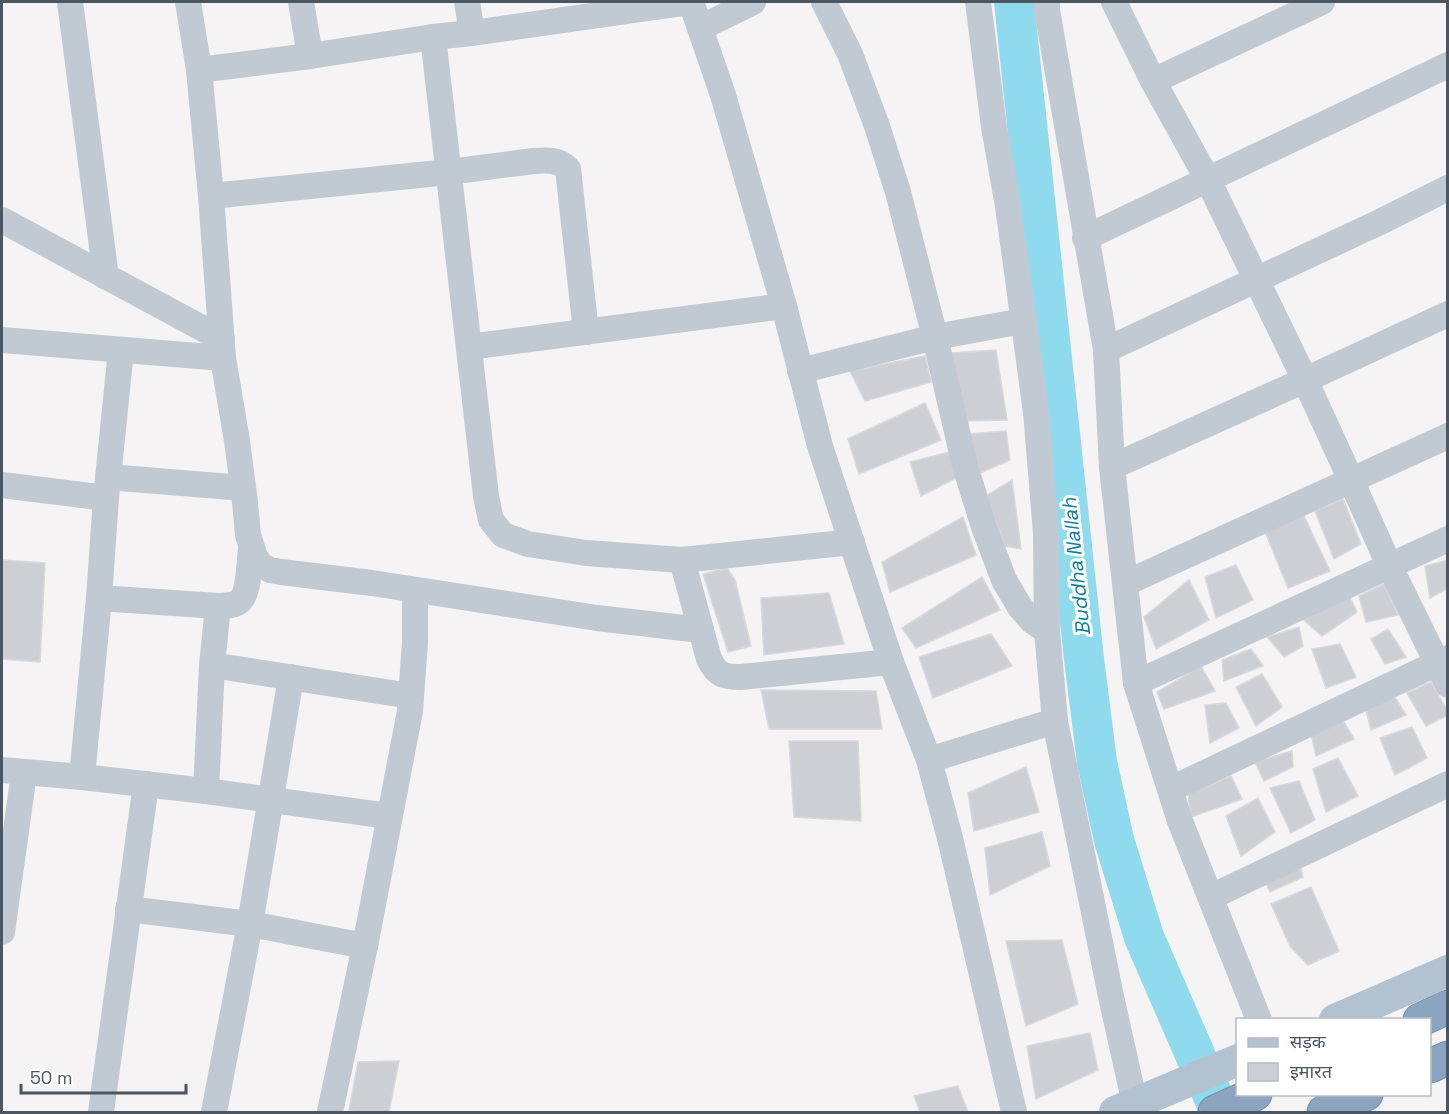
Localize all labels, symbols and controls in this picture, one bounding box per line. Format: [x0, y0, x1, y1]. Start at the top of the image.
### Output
water label: Buddha Nallah [1056, 496, 1096, 637]
legend [1236, 1018, 1431, 1096]
text: सड़क [1290, 1030, 1327, 1053]
scale bar [21, 1057, 186, 1095]
text: इमारत [1290, 1060, 1333, 1083]
text: 50 m [30, 1066, 72, 1089]

